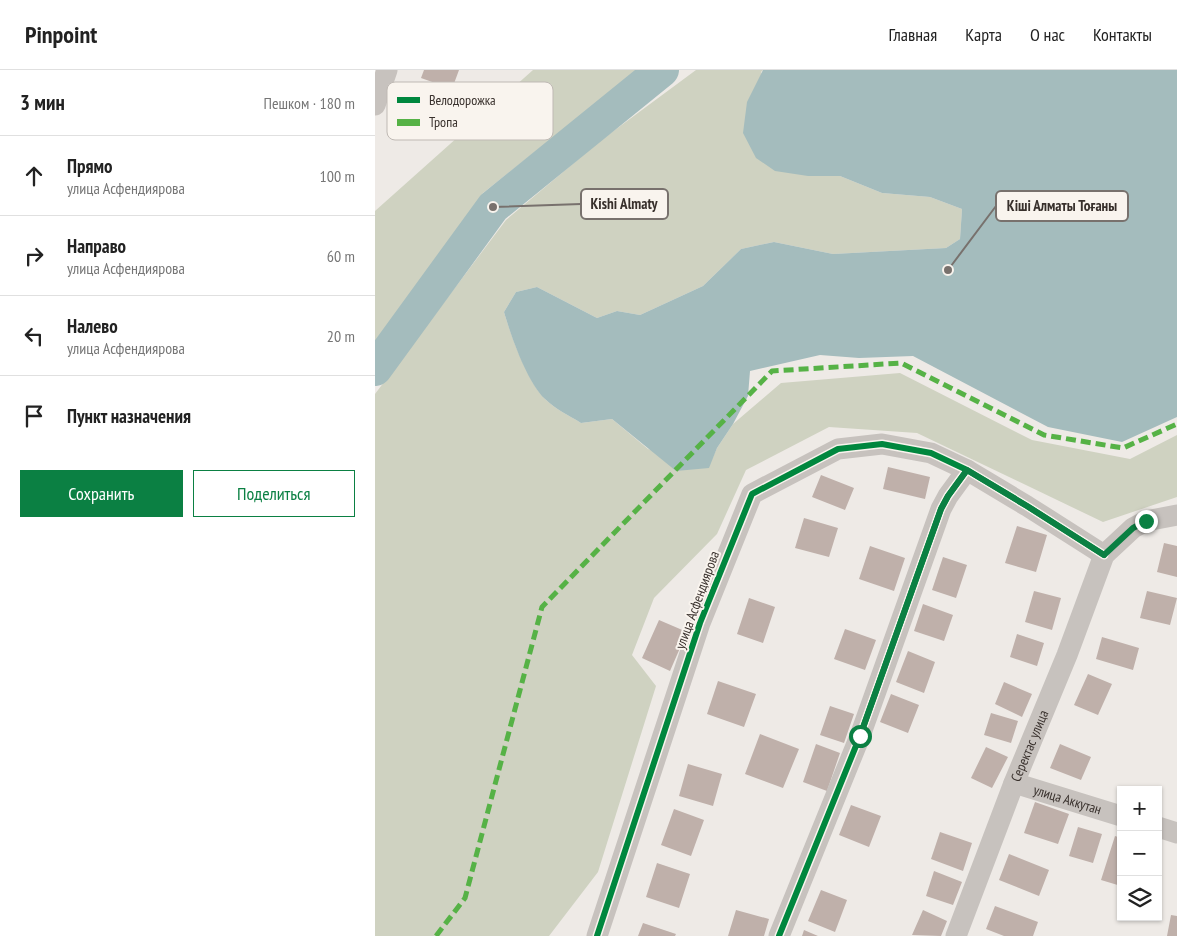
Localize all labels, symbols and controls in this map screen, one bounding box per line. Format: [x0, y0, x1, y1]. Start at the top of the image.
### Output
text: Pinpoint [25, 19, 97, 50]
text: Главная [889, 23, 937, 46]
text: Карта [965, 23, 1002, 46]
text: О нас [1030, 23, 1065, 46]
text: Контакты [1093, 23, 1152, 46]
legend [387, 82, 553, 140]
text: 3 мин [20, 89, 65, 116]
text: Велодорожка [429, 91, 496, 109]
text: Пешком · 180 m [264, 93, 355, 113]
text: Тропа [429, 113, 458, 131]
text: Прямо [67, 154, 112, 178]
icon: ahead [20, 162, 48, 190]
text: 100 m [320, 166, 355, 186]
text: улица Асфендиярова [67, 178, 185, 198]
callout: Kіshі Almaty [581, 189, 668, 219]
callout: Кіші Алматы Тоғаны [996, 191, 1128, 221]
text: Kіshі Almaty [591, 194, 658, 213]
text: Кіші Алматы Тоғаны [1007, 196, 1117, 215]
text: Направо [67, 234, 126, 258]
icon: right [20, 242, 48, 270]
text: 60 m [327, 246, 355, 266]
text: улица Асфендиярова [67, 258, 185, 278]
text: Налево [67, 314, 118, 338]
icon: left [20, 322, 48, 350]
text: 20 m [327, 326, 355, 346]
text: улица Асфендиярова [67, 338, 185, 358]
icon: arrive [20, 402, 48, 430]
text: Пункт назначения [67, 404, 191, 428]
button: Сохранить [20, 470, 183, 517]
button: Поделиться [193, 470, 355, 517]
route end [1135, 510, 1158, 533]
street label: улица Асфендиярова [671, 548, 723, 652]
street label: Серектас улица [1007, 707, 1052, 784]
route start [849, 725, 872, 748]
street label: улица Аккутан [1031, 781, 1104, 818]
map controls [1117, 786, 1162, 921]
button: + [1117, 786, 1162, 831]
button: − [1117, 831, 1162, 876]
button: layers [1117, 876, 1162, 921]

